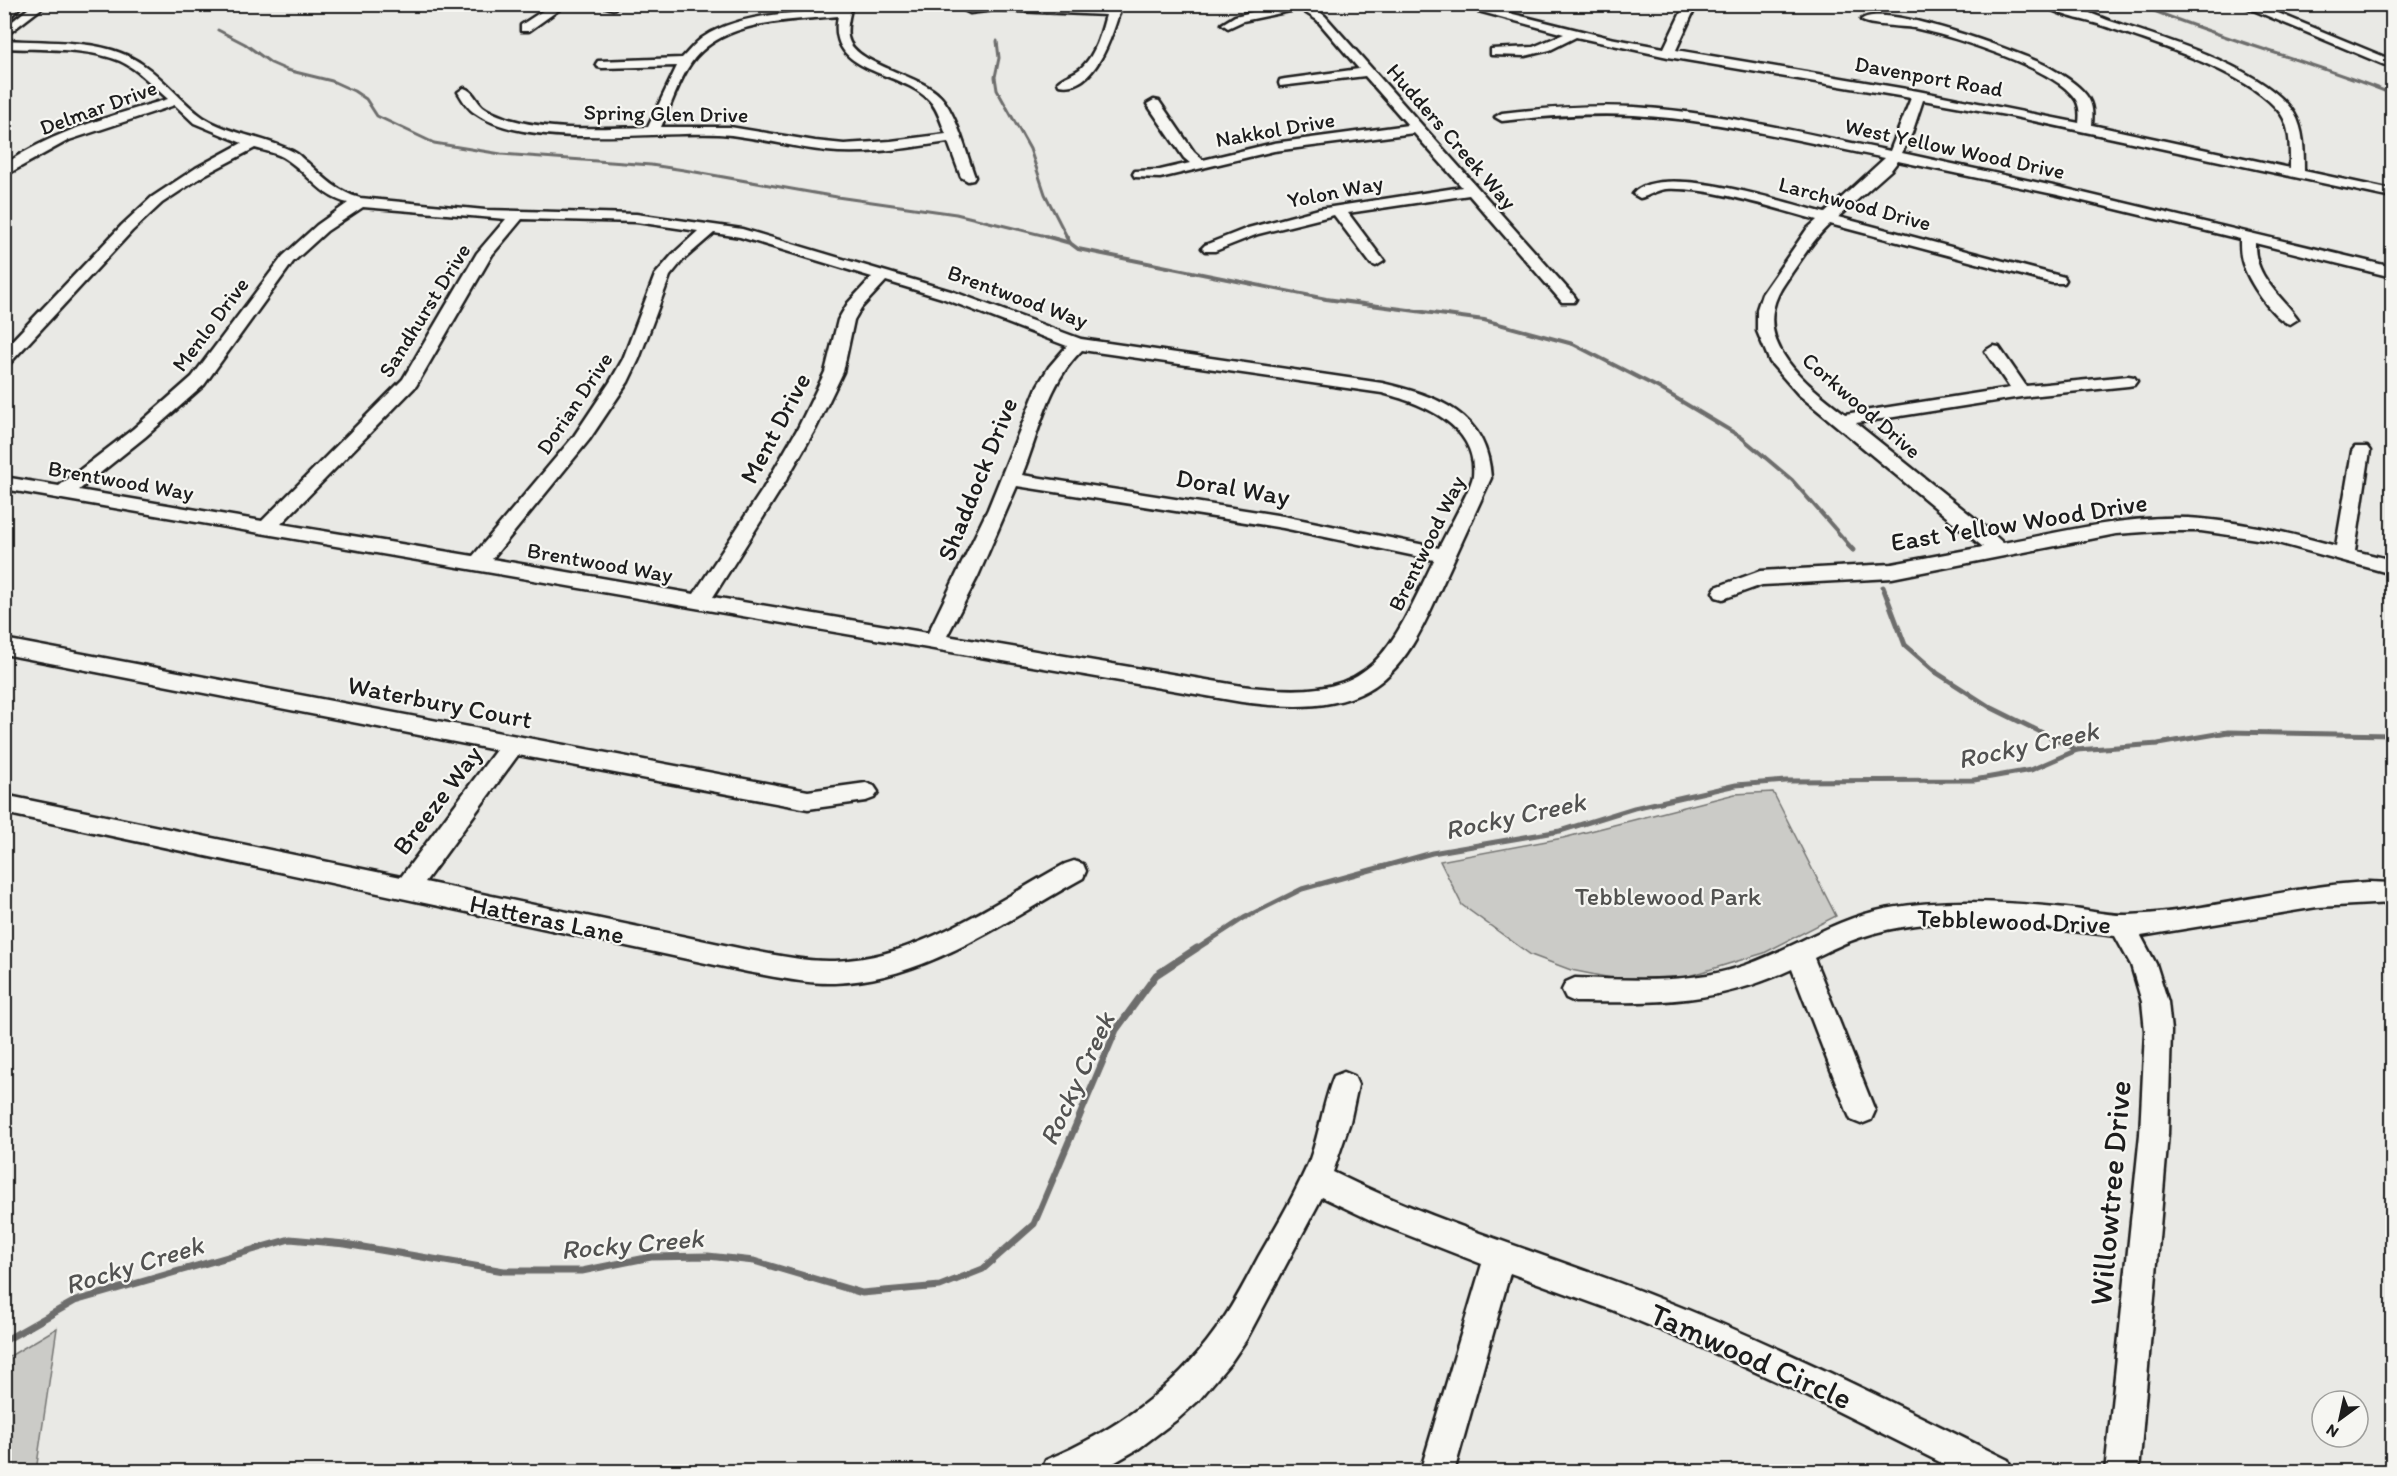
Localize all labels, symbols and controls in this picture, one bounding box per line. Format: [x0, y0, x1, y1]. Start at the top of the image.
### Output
street label: Davenport Road [1853, 50, 2005, 103]
street label: Hudders Creek Way [1381, 58, 1523, 216]
street label: Delmar Drive [36, 74, 161, 141]
street label: Spring Glen Drive [583, 99, 749, 128]
street label: Nakkol Drive [1213, 106, 1337, 153]
street label: West Yellow Wood Drive [1842, 112, 2067, 185]
street label: Yolon Way [1285, 169, 1386, 214]
street label: Larchwood Drive [1776, 170, 1934, 237]
street label: Sandhurst Drive [372, 238, 476, 382]
street label: Brentwood Way [944, 259, 1092, 335]
street label: Menlo Drive [166, 272, 255, 377]
street label: Corkwood Drive [1797, 346, 1927, 464]
street label: Dorian Drive [530, 347, 619, 460]
street label: Ment Drive [732, 367, 818, 489]
street label: Shaddock Drive [930, 393, 1024, 565]
street label: Brentwood Way [46, 454, 196, 507]
street label: Doral Way [1174, 461, 1292, 513]
street label: Brentwood Way [1382, 471, 1471, 615]
street label: East Yellow Wood Drive [1888, 486, 2150, 558]
street label: Brentwood Way [525, 536, 675, 589]
street label: Waterbury Court [345, 668, 535, 736]
water label: Rocky Creek [1955, 713, 2103, 775]
street label: Breeze Way [385, 739, 489, 861]
water label: Rocky Creek [1442, 784, 1590, 846]
park label: Tebblewood Park [1575, 880, 1762, 912]
street label: Hatteras Lane [467, 887, 627, 951]
street label: Tebblewood Drive [1917, 902, 2111, 940]
water label: Rocky Creek [1031, 1005, 1123, 1150]
street label: Willowtree Drive [2081, 1079, 2139, 1307]
water label: Rocky Creek [559, 1221, 707, 1266]
water label: Rocky Creek [61, 1227, 209, 1301]
street label: Tamwood Circle [1644, 1294, 1858, 1418]
north arrow [2310, 1389, 2370, 1449]
text: N [2322, 1420, 2342, 1442]

